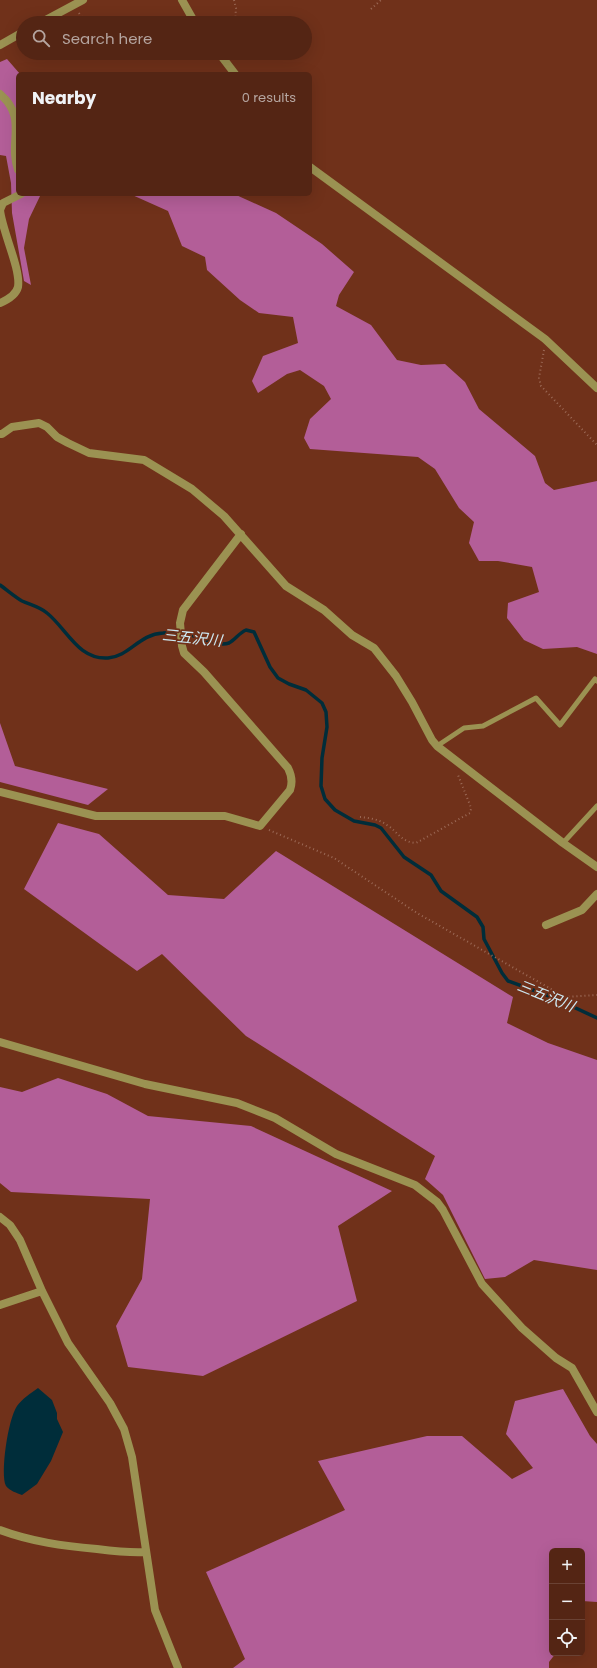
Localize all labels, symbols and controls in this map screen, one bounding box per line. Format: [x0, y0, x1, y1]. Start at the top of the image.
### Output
search box [16, 16, 312, 60]
icon: search [30, 27, 52, 49]
text: Search here [62, 28, 152, 49]
text: Nearby [32, 86, 96, 110]
text: 0 results [242, 88, 296, 107]
water label: 三五沢川 [161, 624, 225, 651]
water label: 三五沢川 [514, 975, 580, 1017]
map controls [549, 1548, 585, 1656]
button: + [549, 1548, 585, 1584]
button: − [549, 1584, 585, 1620]
button: locate [549, 1620, 585, 1656]

